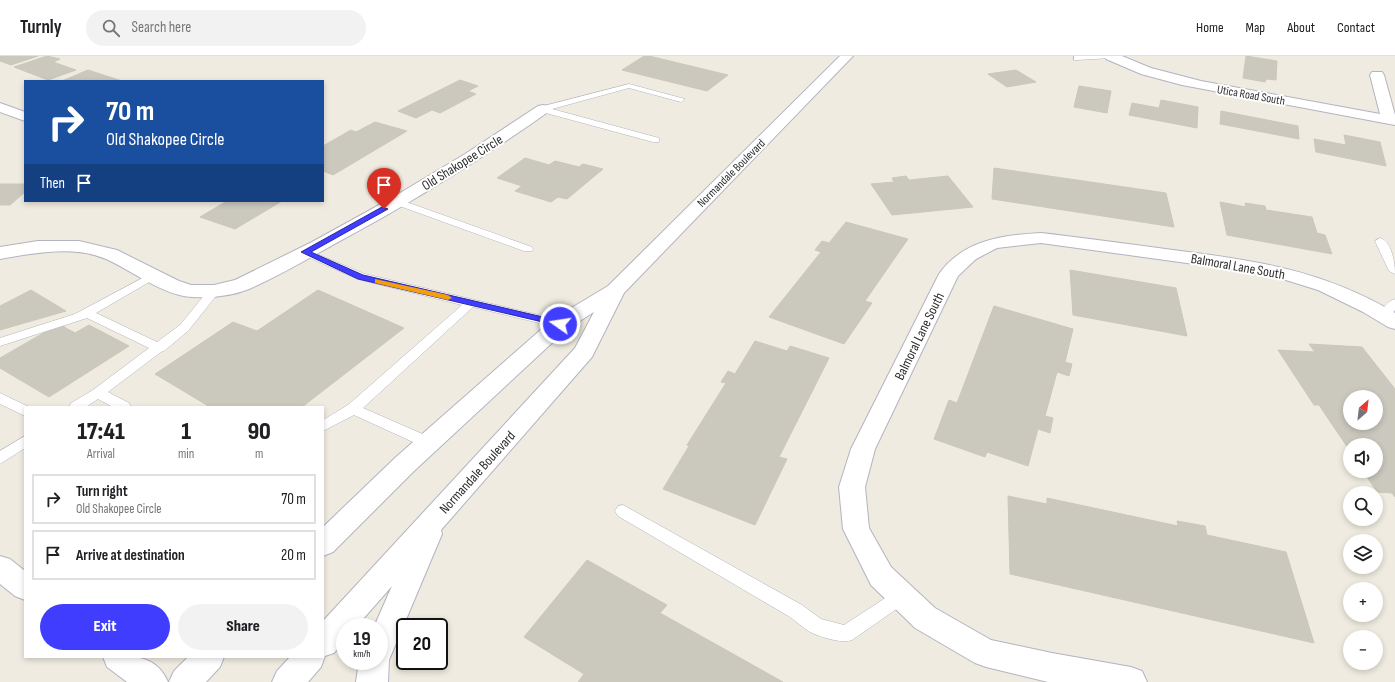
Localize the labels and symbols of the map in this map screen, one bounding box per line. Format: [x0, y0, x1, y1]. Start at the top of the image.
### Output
street label: Utica Road South [1216, 82, 1286, 109]
street label: Old Shakopee Circle [419, 131, 506, 194]
street label: Normandale Boulevard [694, 136, 769, 211]
pin [367, 168, 401, 209]
street label: Balmoral Lane South [1189, 250, 1286, 283]
street label: Balmoral Lane South [891, 290, 948, 383]
position arrow [539, 303, 581, 345]
north arrow [1343, 390, 1383, 430]
street label: Normandale Boulevard [436, 427, 519, 517]
speed limit sign: 20 [396, 618, 448, 670]

